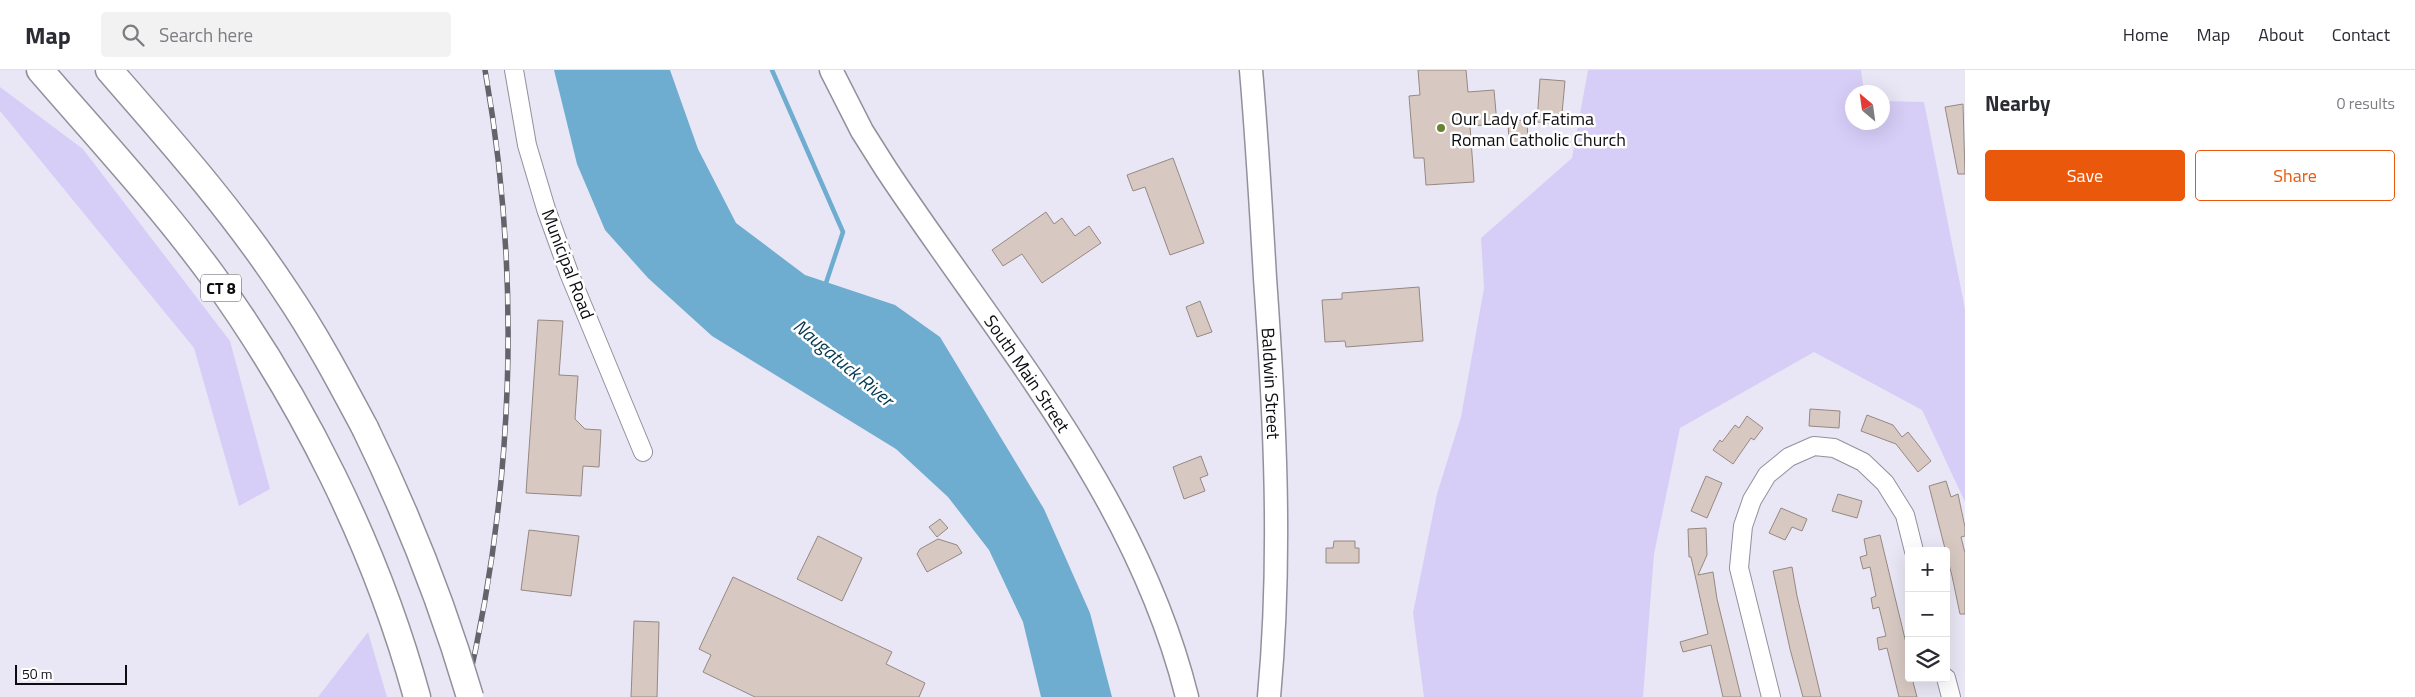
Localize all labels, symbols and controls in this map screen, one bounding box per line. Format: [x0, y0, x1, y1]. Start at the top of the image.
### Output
search box [101, 12, 451, 57]
text: Map [25, 17, 71, 53]
text: Search here [159, 20, 253, 49]
icon: search [119, 21, 147, 49]
text: Home [2123, 21, 2169, 48]
text: Map [2197, 21, 2230, 48]
text: About [2258, 21, 2304, 48]
text: Contact [2332, 21, 2390, 48]
north arrow [1845, 85, 1890, 130]
text: Nearby [1985, 87, 2050, 119]
text: 0 results [2336, 91, 2395, 115]
place label: Our Lady of Fatima Roman Catholic Church [1451, 105, 1626, 153]
marker: Our Lady of Fatima Roman Catholic Church [1435, 122, 1447, 134]
button: Save [1985, 150, 2185, 201]
button: Share [2195, 150, 2395, 201]
street label: Municipal Road [535, 205, 601, 323]
road number: CT 8 [201, 274, 241, 302]
street label: South Main Street [978, 309, 1078, 438]
water label: Naugatuck River [788, 311, 902, 414]
street label: Baldwin Street [1255, 327, 1288, 440]
map controls [1905, 547, 1950, 682]
button: + [1905, 547, 1950, 592]
button: − [1905, 592, 1950, 637]
button: layers [1905, 637, 1950, 682]
scale bar [15, 662, 128, 685]
text: 50 m [22, 663, 52, 684]

